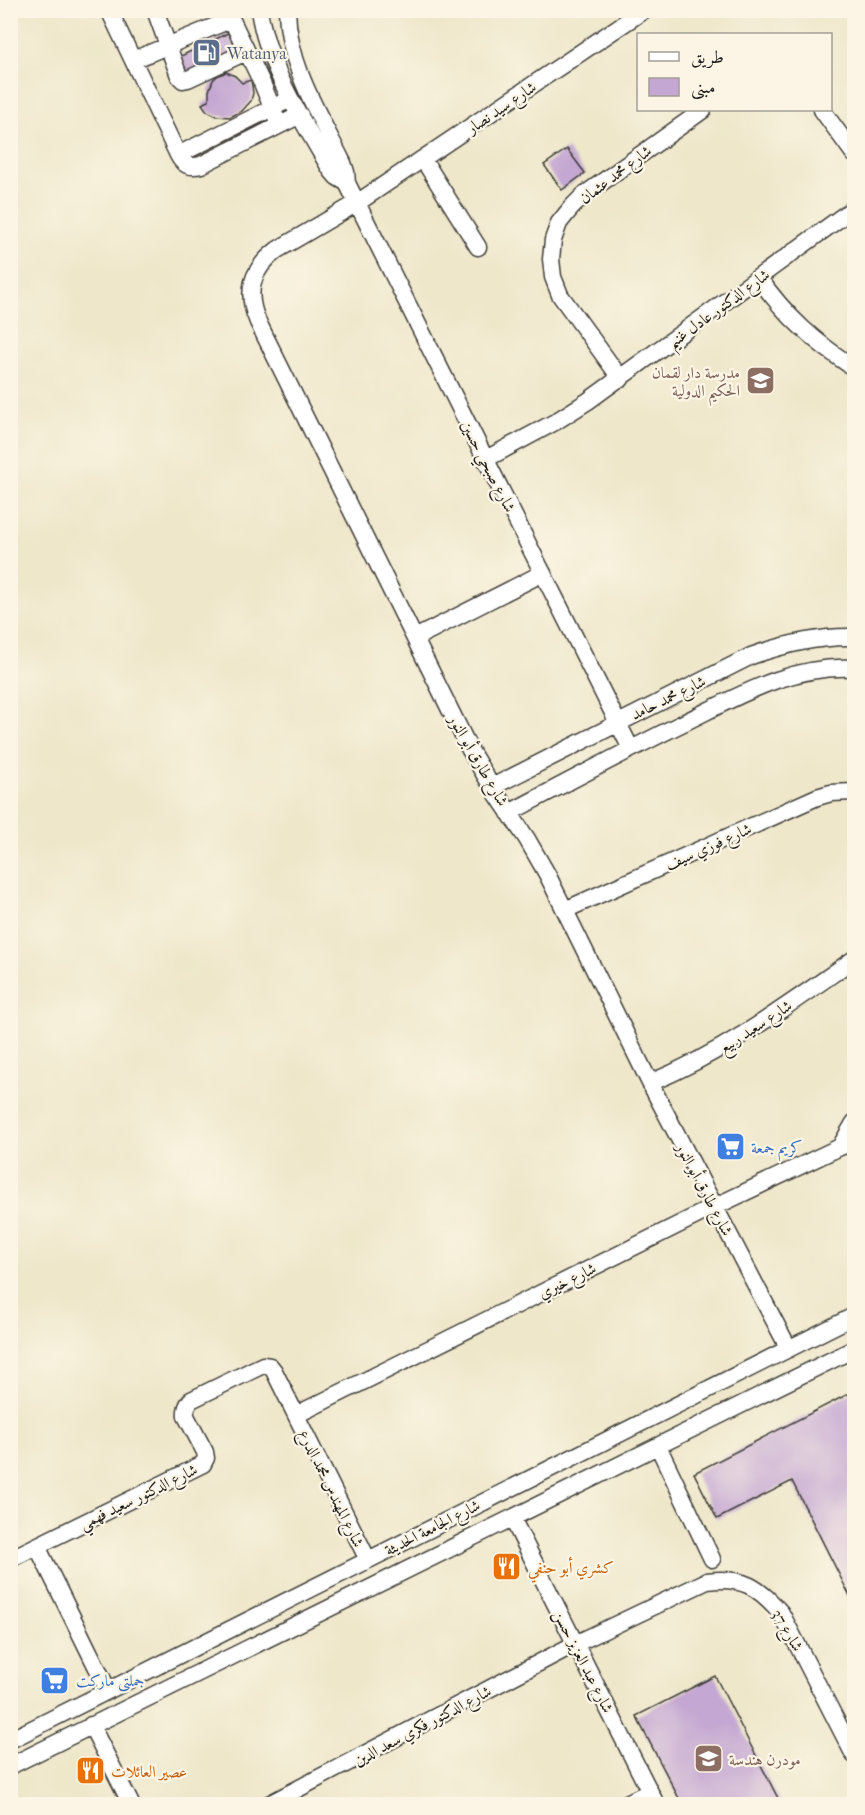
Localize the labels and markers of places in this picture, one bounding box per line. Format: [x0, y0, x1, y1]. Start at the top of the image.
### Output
fuel station icon: Watanya [190, 37, 222, 69]
place label: Watanya [226, 44, 287, 63]
place label: مدرسة دار لقمان الحكيم الدولية [652, 363, 740, 407]
school or university icon: مدرسة دار لقمان الحكيم الدولية [745, 365, 777, 397]
supermarket icon: كريم جمعة [714, 1131, 746, 1163]
place label: كريم جمعة [751, 1138, 802, 1162]
restaurant icon: كشري أبو حنفي [491, 1551, 523, 1583]
place label: كشري أبو حنفي [528, 1556, 614, 1583]
supermarket icon: جملتى ماركت [39, 1664, 71, 1696]
place label: جملتى ماركت [76, 1671, 145, 1692]
school or university icon: مودرن هندسة [692, 1743, 724, 1775]
place label: مودرن هندسة [729, 1750, 801, 1770]
restaurant icon: عصير العائلات [74, 1755, 106, 1787]
place label: عصير العائلات [111, 1762, 187, 1781]

